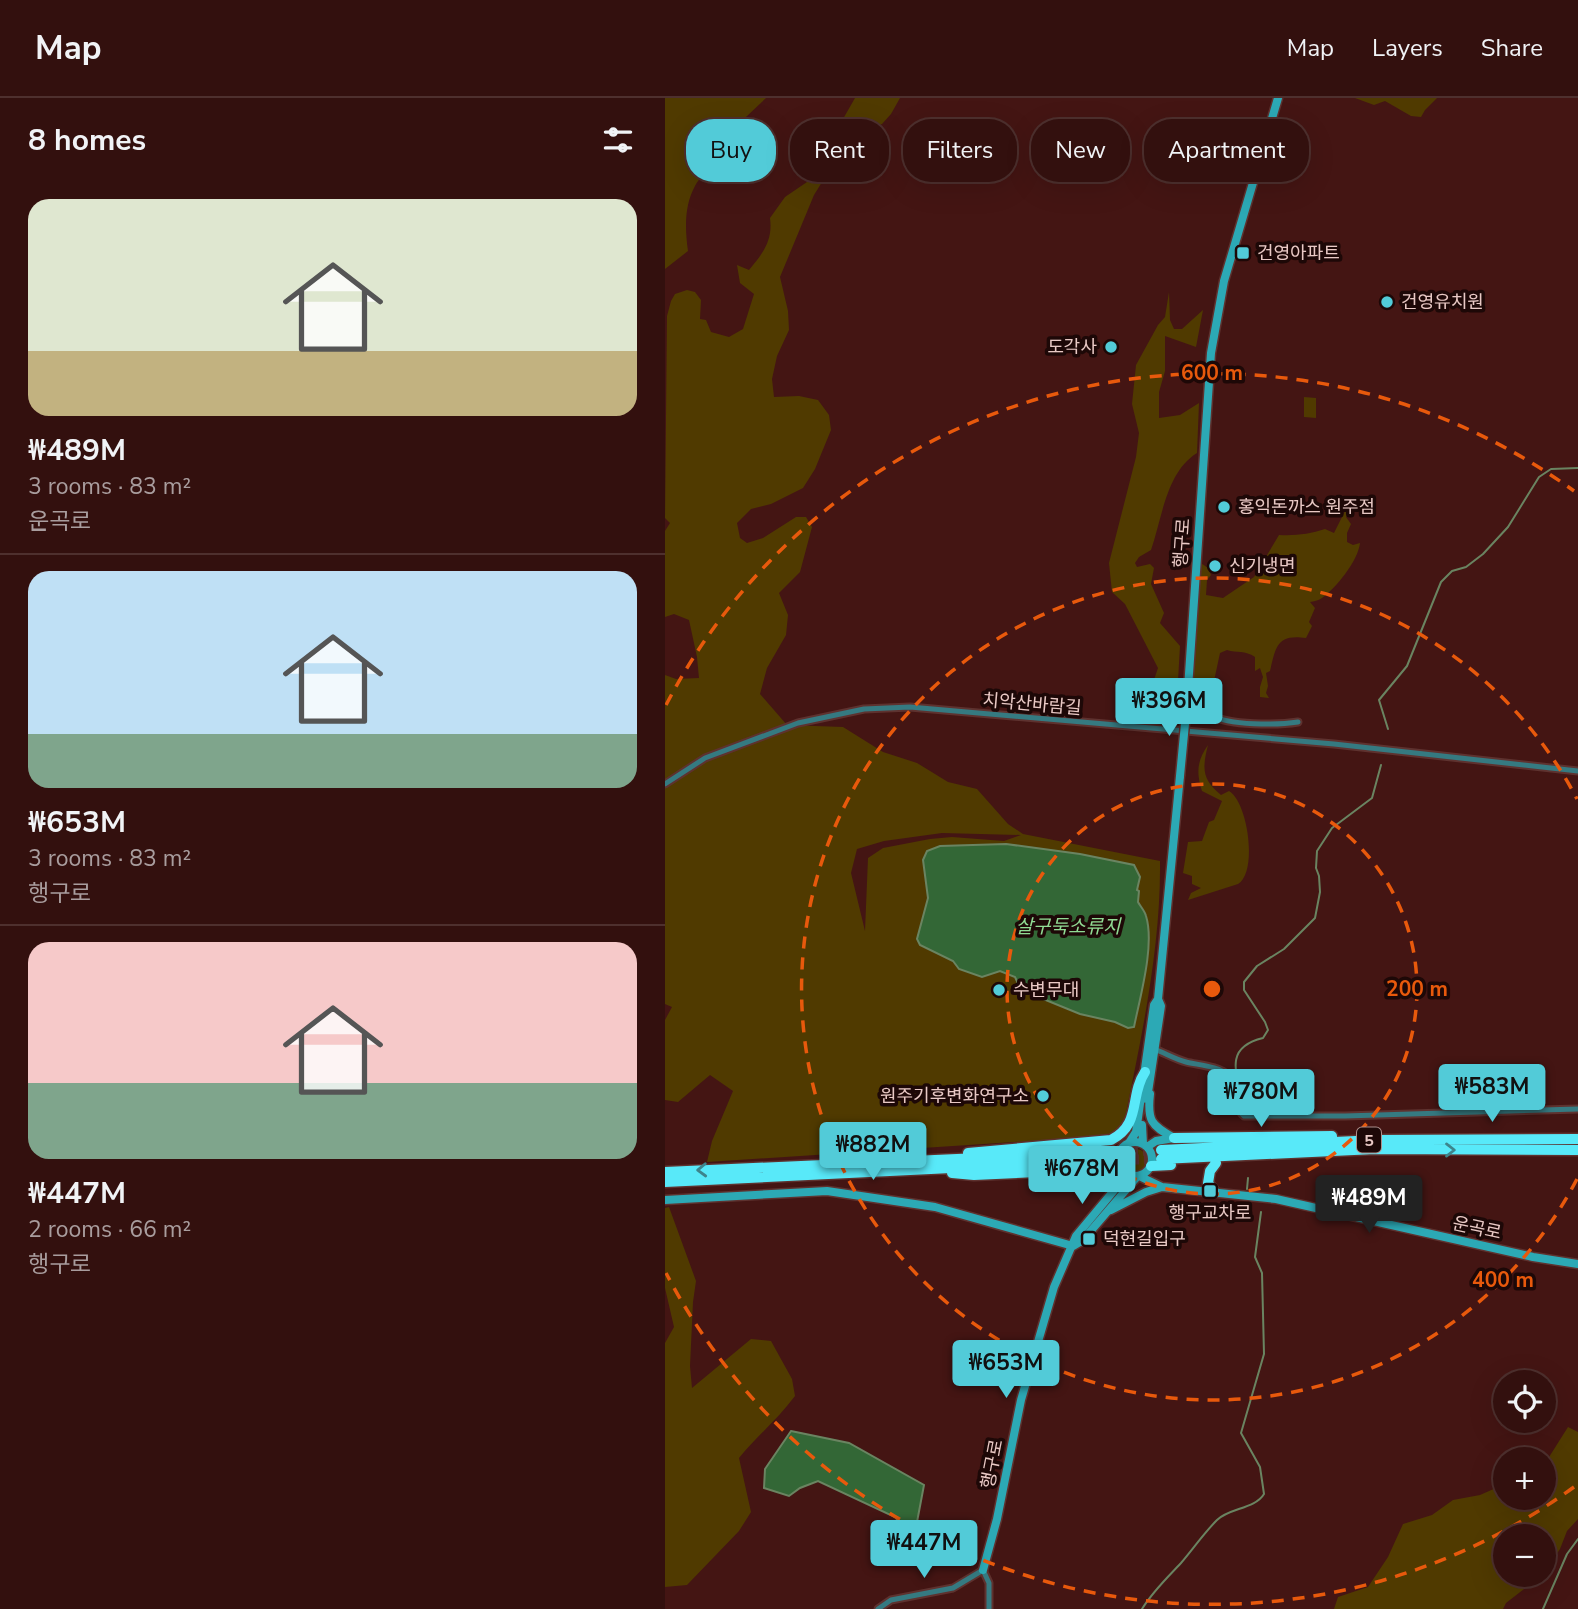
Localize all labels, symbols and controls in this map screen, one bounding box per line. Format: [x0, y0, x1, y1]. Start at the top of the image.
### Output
text: Map [35, 26, 102, 71]
text: Map [1287, 32, 1334, 64]
text: Layers [1372, 32, 1443, 64]
text: Share [1481, 32, 1543, 64]
chip: Buy [686, 119, 776, 182]
chip: Rent [790, 119, 889, 182]
chip: Filters [903, 119, 1017, 182]
chip: New [1031, 119, 1130, 182]
chip: Apartment [1144, 119, 1309, 182]
text: 8 homes [28, 120, 146, 161]
icon: filters [599, 121, 637, 159]
place label: 건영아파트 [1257, 241, 1340, 265]
icon: home [270, 244, 396, 370]
marker: 건영아파트 [1235, 245, 1251, 261]
place label: 건영유치원 [1401, 290, 1484, 314]
marker: 건영유치원 [1379, 294, 1395, 310]
place label: 도각사 [1047, 335, 1097, 359]
marker: 도각사 [1103, 339, 1119, 355]
text: 600 m [1181, 359, 1243, 387]
text: ₩489M [28, 430, 126, 471]
text: 3 rooms · 83 m² [28, 471, 191, 502]
place label: 홍익돈까스 원주점 [1238, 495, 1375, 519]
marker: 홍익돈까스 원주점 [1216, 499, 1232, 515]
text: 운곡로 [28, 506, 91, 537]
street label: 행구로 [1168, 517, 1196, 569]
place label: 신기냉면 [1229, 554, 1295, 578]
marker: 신기냉면 [1207, 558, 1223, 574]
icon: home [270, 616, 396, 742]
pin: ₩396M [1120, 678, 1218, 738]
text: ₩396M [1131, 685, 1207, 716]
street label: 치악산바람길 [981, 688, 1083, 720]
text: ₩653M [28, 802, 126, 843]
text: 3 rooms · 83 m² [28, 843, 191, 874]
text: 행구로 [28, 878, 91, 909]
water label: 살구둑소류지 [1016, 914, 1122, 940]
text: 200 m [1386, 975, 1448, 1003]
centre of rings [1200, 977, 1224, 1001]
place label: 수변무대 [1013, 978, 1079, 1002]
marker: 수변무대 [991, 982, 1007, 998]
icon: home [270, 987, 396, 1113]
pin: ₩583M [1443, 1065, 1541, 1124]
pin: ₩780M [1212, 1070, 1310, 1129]
text: ₩583M [1454, 1071, 1530, 1102]
text: ₩780M [1223, 1076, 1299, 1107]
place label: 원주기후변화연구소 [880, 1084, 1029, 1108]
marker: 원주기후변화연구소 [1035, 1088, 1051, 1104]
pin: ₩882M [824, 1122, 922, 1182]
road number: 5 [1357, 1128, 1381, 1152]
text: ₩882M [835, 1129, 911, 1160]
one-way arrow [1445, 1142, 1456, 1157]
pin: ₩678M [1033, 1146, 1131, 1206]
text: ₩678M [1044, 1153, 1120, 1184]
one-way arrow [697, 1163, 708, 1178]
text: ₩447M [28, 1173, 126, 1214]
pin: ₩489M [1320, 1176, 1418, 1235]
text: ₩489M [1331, 1182, 1407, 1213]
marker: 행구교차로 [1202, 1183, 1218, 1199]
place label: 행구교차로 [1169, 1201, 1251, 1225]
street label: 운곡로 [1450, 1211, 1504, 1245]
text: 2 rooms · 66 m² [28, 1214, 191, 1245]
place label: 덕현길입구 [1103, 1227, 1186, 1251]
marker: 덕현길입구 [1081, 1231, 1097, 1247]
text: 행구로 [28, 1249, 91, 1280]
text: 400 m [1472, 1266, 1534, 1294]
pin: ₩653M [957, 1340, 1055, 1400]
text: ₩653M [968, 1347, 1044, 1378]
map controls [1493, 1370, 1556, 1587]
button: locate [1493, 1370, 1556, 1433]
street label: 행구로 [975, 1437, 1009, 1491]
button: + [1493, 1447, 1556, 1510]
pin: ₩447M [875, 1520, 973, 1580]
button: − [1493, 1524, 1556, 1587]
text: ₩447M [886, 1527, 962, 1558]

